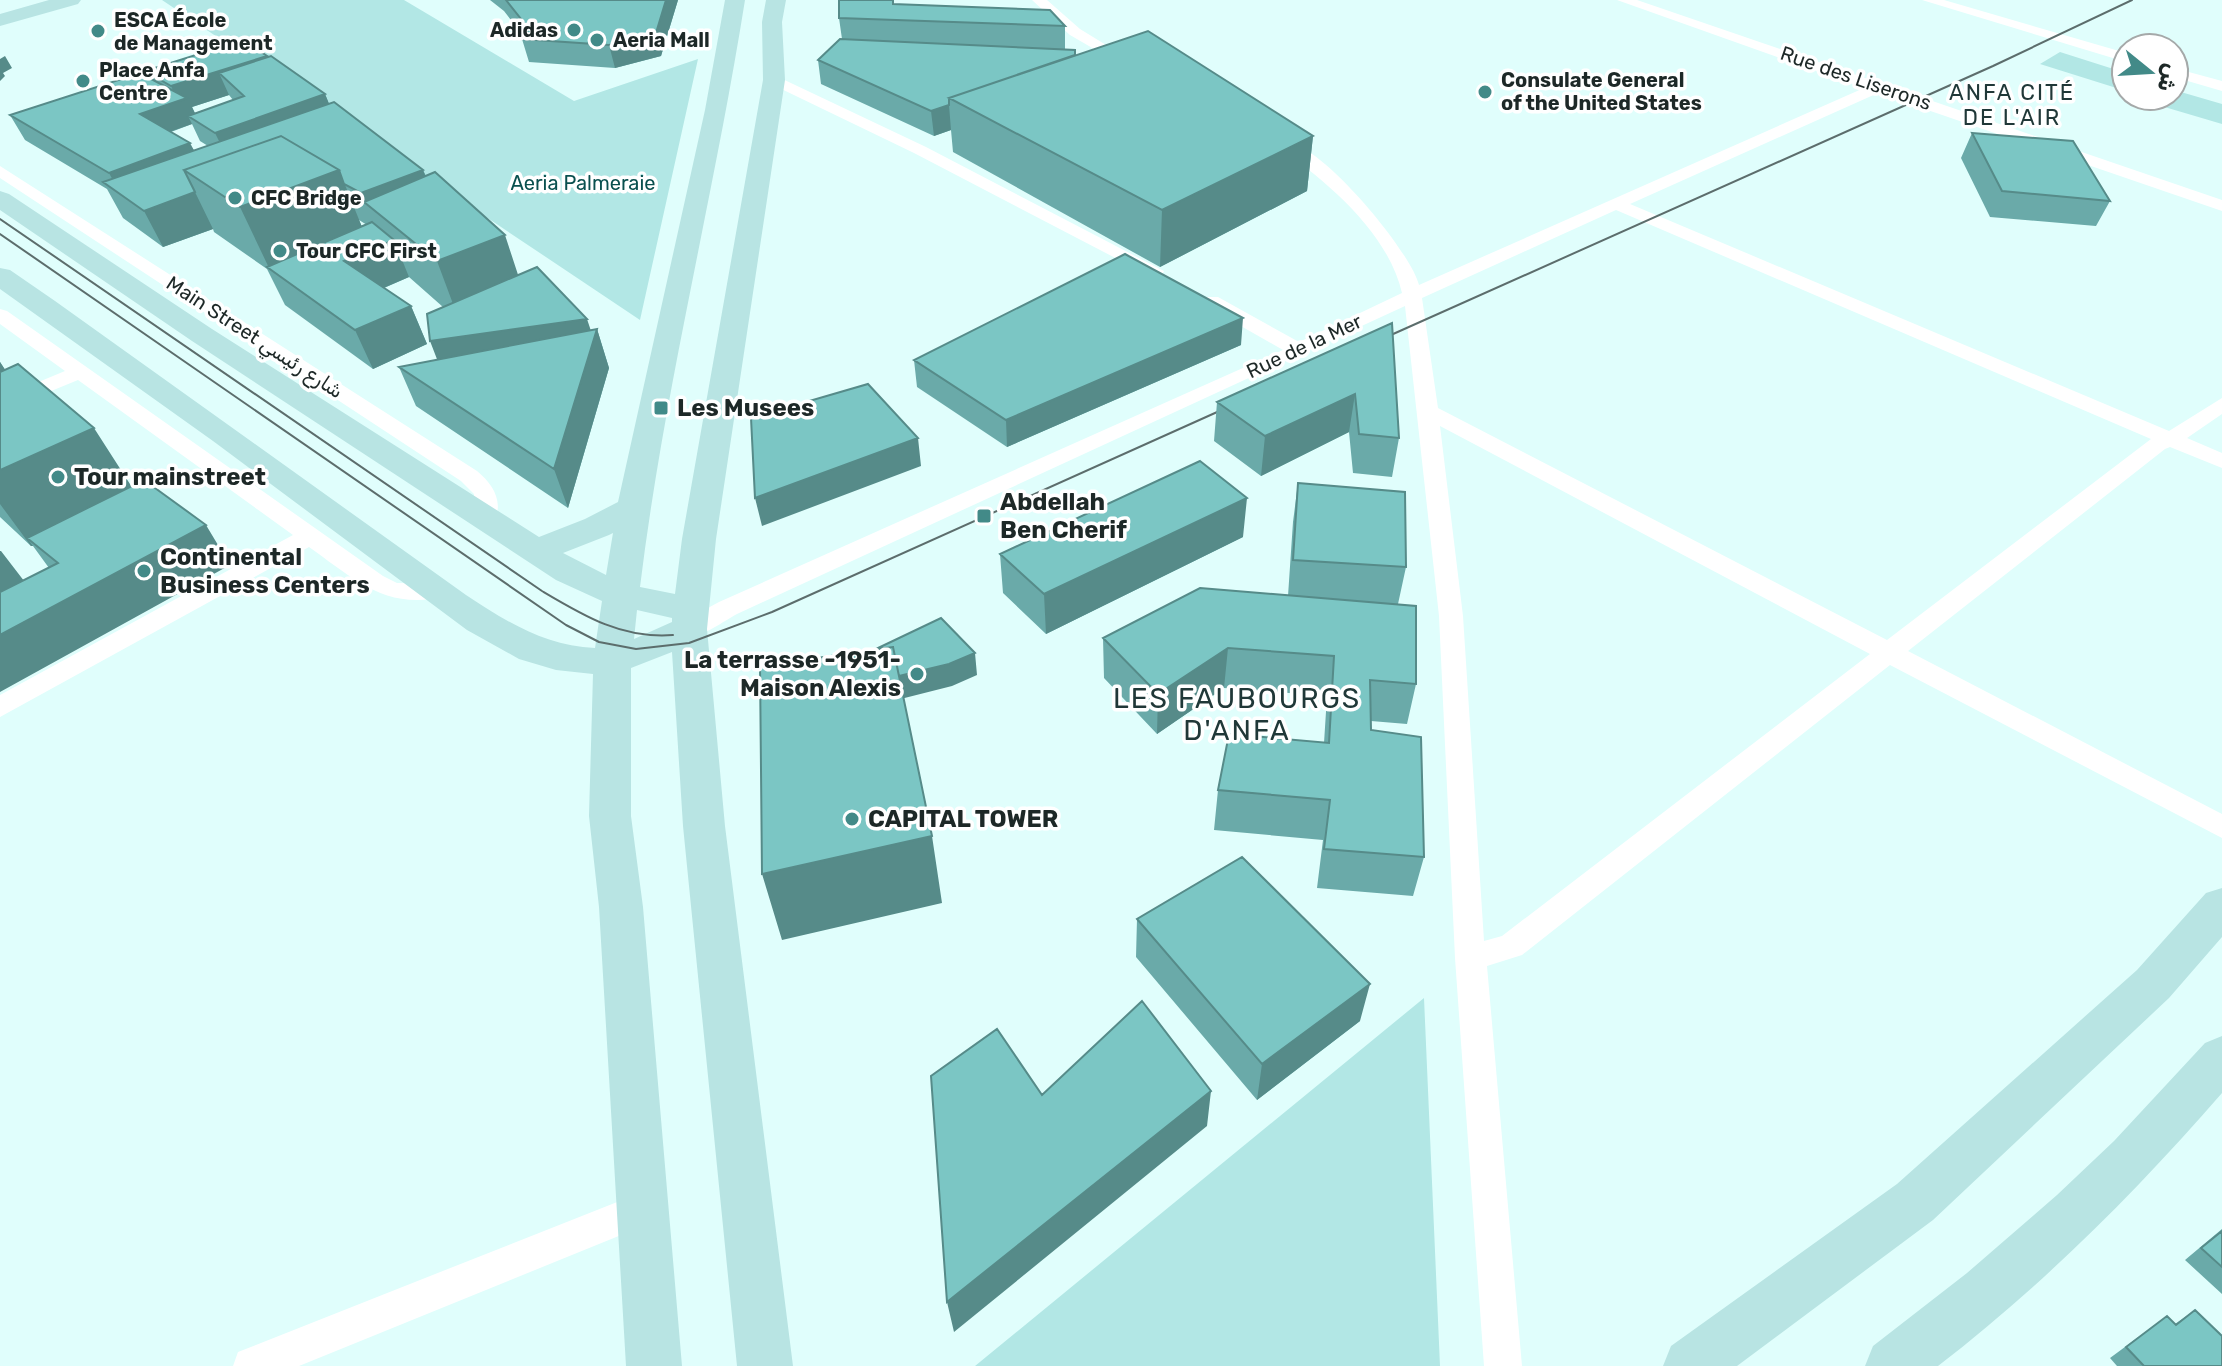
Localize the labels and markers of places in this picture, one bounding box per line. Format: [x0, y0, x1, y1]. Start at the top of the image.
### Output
place label: ESCA École de Management [114, 8, 273, 55]
place label: Adidas [490, 18, 558, 42]
marker: Adidas [565, 21, 583, 39]
marker: ESCA École de Management [89, 22, 107, 40]
place label: Aeria Mall [613, 28, 710, 52]
marker: Aeria Mall [588, 31, 606, 49]
place label: Place Anfa Centre [99, 58, 205, 105]
place label: Consulate General of the United States [1501, 68, 1702, 115]
marker: Place Anfa Centre [74, 72, 92, 90]
marker: Consulate General of the United States [1476, 83, 1494, 101]
place label: CFC Bridge [251, 186, 362, 210]
marker: CFC Bridge [226, 189, 244, 207]
place label: Tour CFC First [296, 239, 437, 263]
marker: Tour CFC First [271, 242, 289, 260]
place label: Les Musees [677, 394, 814, 422]
marker: Les Musees [652, 399, 670, 417]
place label: Tour mainstreet [74, 463, 266, 491]
marker: Tour mainstreet [49, 468, 67, 486]
place label: Abdellah Ben Cherif [1000, 488, 1127, 544]
marker: Abdellah Ben Cherif [975, 507, 993, 525]
place label: Continental Business Centers [160, 543, 370, 599]
marker: Continental Business Centers [135, 562, 153, 580]
place label: La terrasse -1951- Maison Alexis [684, 646, 901, 702]
marker: La terrasse -1951- Maison Alexis [908, 665, 926, 683]
place label: CAPITAL TOWER [868, 805, 1058, 833]
marker: CAPITAL TOWER [843, 810, 861, 828]

